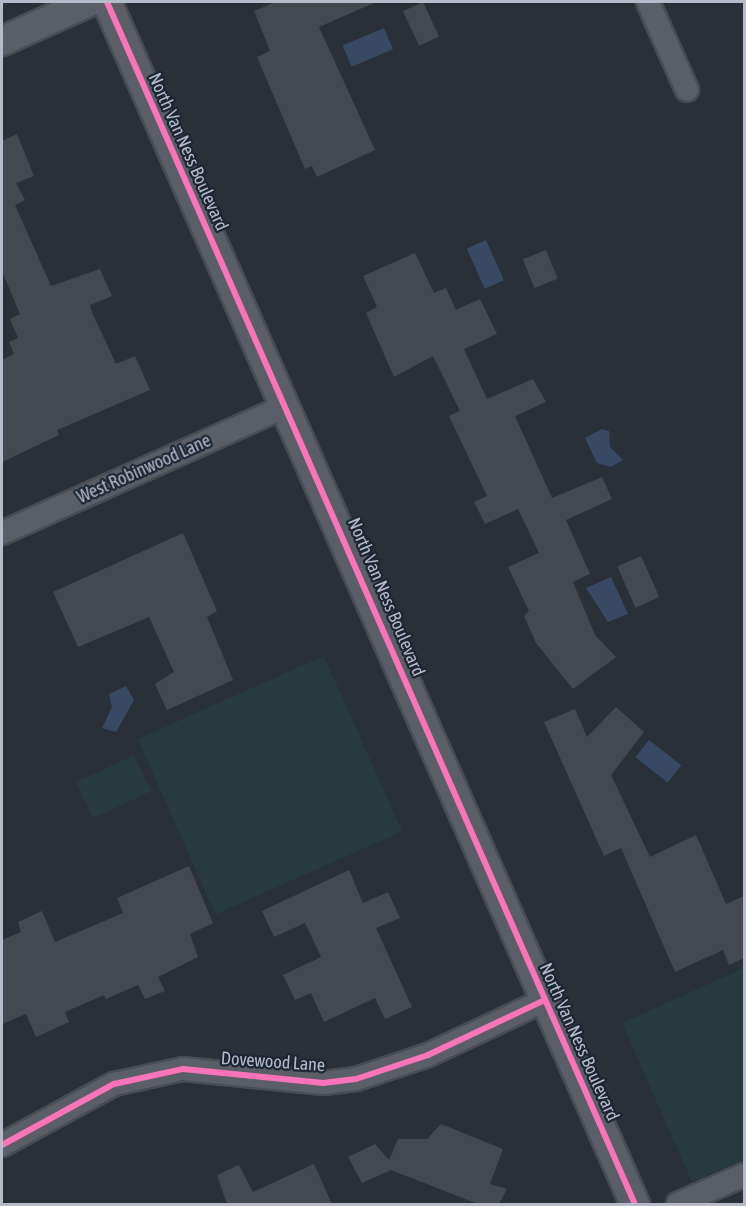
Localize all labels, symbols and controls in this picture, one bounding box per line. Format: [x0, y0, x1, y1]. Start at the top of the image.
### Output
street label: North Van Ness Boulevard [144, 70, 232, 234]
street label: West Robinwood Lane [74, 430, 214, 508]
street label: North Van Ness Boulevard [343, 514, 429, 680]
street label: North Van Ness Boulevard [535, 960, 623, 1124]
street label: Dovewood Lane [220, 1048, 326, 1076]

